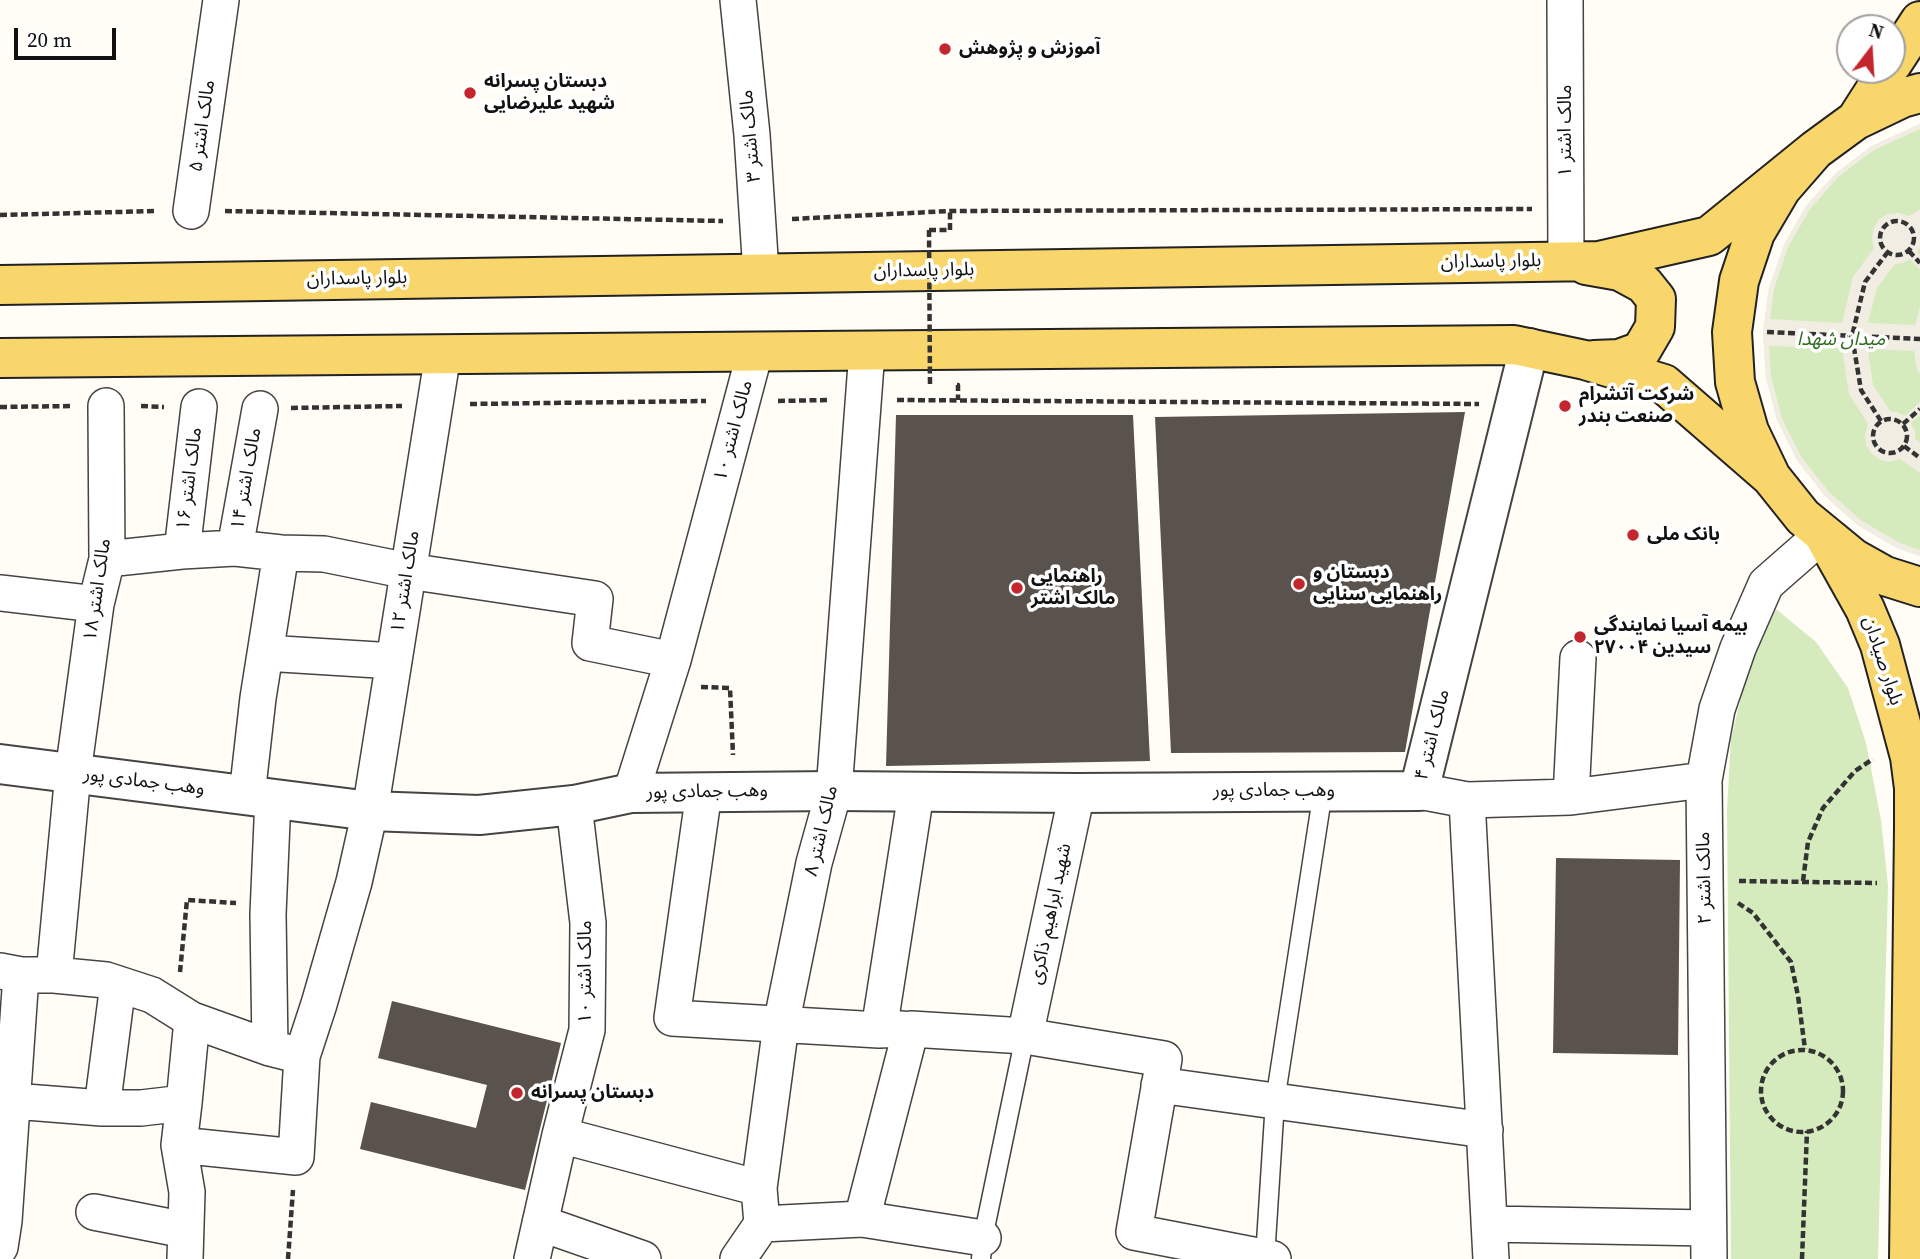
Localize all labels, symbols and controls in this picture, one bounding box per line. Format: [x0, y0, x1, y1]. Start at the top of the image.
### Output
scale bar [18, 14, 119, 58]
north arrow [1836, 14, 1906, 84]
text: N [1866, 16, 1887, 45]
text: 20 m [27, 25, 72, 54]
place label: آموزش و پژوهش [959, 38, 1100, 60]
marker: آموزش و پژوهش [937, 41, 953, 57]
place label: دبستان پسرانه شهید علیرضایی [484, 71, 615, 115]
street label: مالک اشتر ۵ [185, 79, 221, 173]
marker: دبستان پسرانه شهید علیرضایی [462, 85, 478, 101]
street label: مالک اشتر ۱ [1555, 85, 1577, 177]
street label: مالک اشتر ۳ [736, 89, 766, 183]
street label: بلوار پاسداران [1441, 250, 1541, 274]
street label: بلوار پاسداران [874, 259, 974, 283]
street label: بلوار پاسداران [307, 267, 407, 291]
park label: میدان شهدا [1797, 329, 1885, 351]
street label: مالک اشتر ۱۰ [710, 378, 758, 484]
place label: شرکت آتشرام صنعت بندر [1579, 384, 1694, 428]
marker: شرکت آتشرام صنعت بندر [1557, 398, 1573, 414]
street label: مالک اشتر ۱۶ [172, 426, 208, 532]
street label: مالک اشتر ۱۴ [227, 426, 267, 532]
place label: بانک ملی [1647, 524, 1720, 546]
marker: بانک ملی [1625, 527, 1641, 543]
street label: مالک اشتر ۱۲ [387, 529, 425, 635]
street label: مالک اشتر ۱۸ [80, 537, 116, 643]
place label: دبستان و راهنمایی سنایی [1313, 562, 1442, 606]
place label: راهنمایی مالک اشتر [1031, 566, 1115, 610]
marker: دبستان و راهنمایی سنایی [1291, 576, 1307, 592]
marker: راهنمایی مالک اشتر [1009, 580, 1025, 596]
street label: بلوار صیادان [1857, 614, 1907, 708]
place label: بیمه آسیا نمایندگی سیدین ۲۷۰۰۴ [1594, 615, 1748, 659]
marker: بیمه آسیا نمایندگی سیدین ۲۷۰۰۴ [1572, 629, 1588, 645]
street label: مالک اشتر ۴ [1411, 687, 1455, 783]
street label: وهب جمادی پور [82, 763, 206, 801]
street label: وهب جمادی پور [646, 780, 768, 804]
street label: وهب جمادی پور [1213, 780, 1335, 802]
street label: مالک اشتر ۸ [800, 783, 844, 879]
street label: مالک اشتر ۲ [1693, 831, 1717, 925]
street label: شهید ابراهیم ذاکری [1025, 841, 1077, 987]
street label: مالک اشتر ۱۰ [575, 920, 597, 1024]
place label: دبستان پسرانه [531, 1082, 654, 1104]
marker: دبستان پسرانه [509, 1085, 525, 1101]

